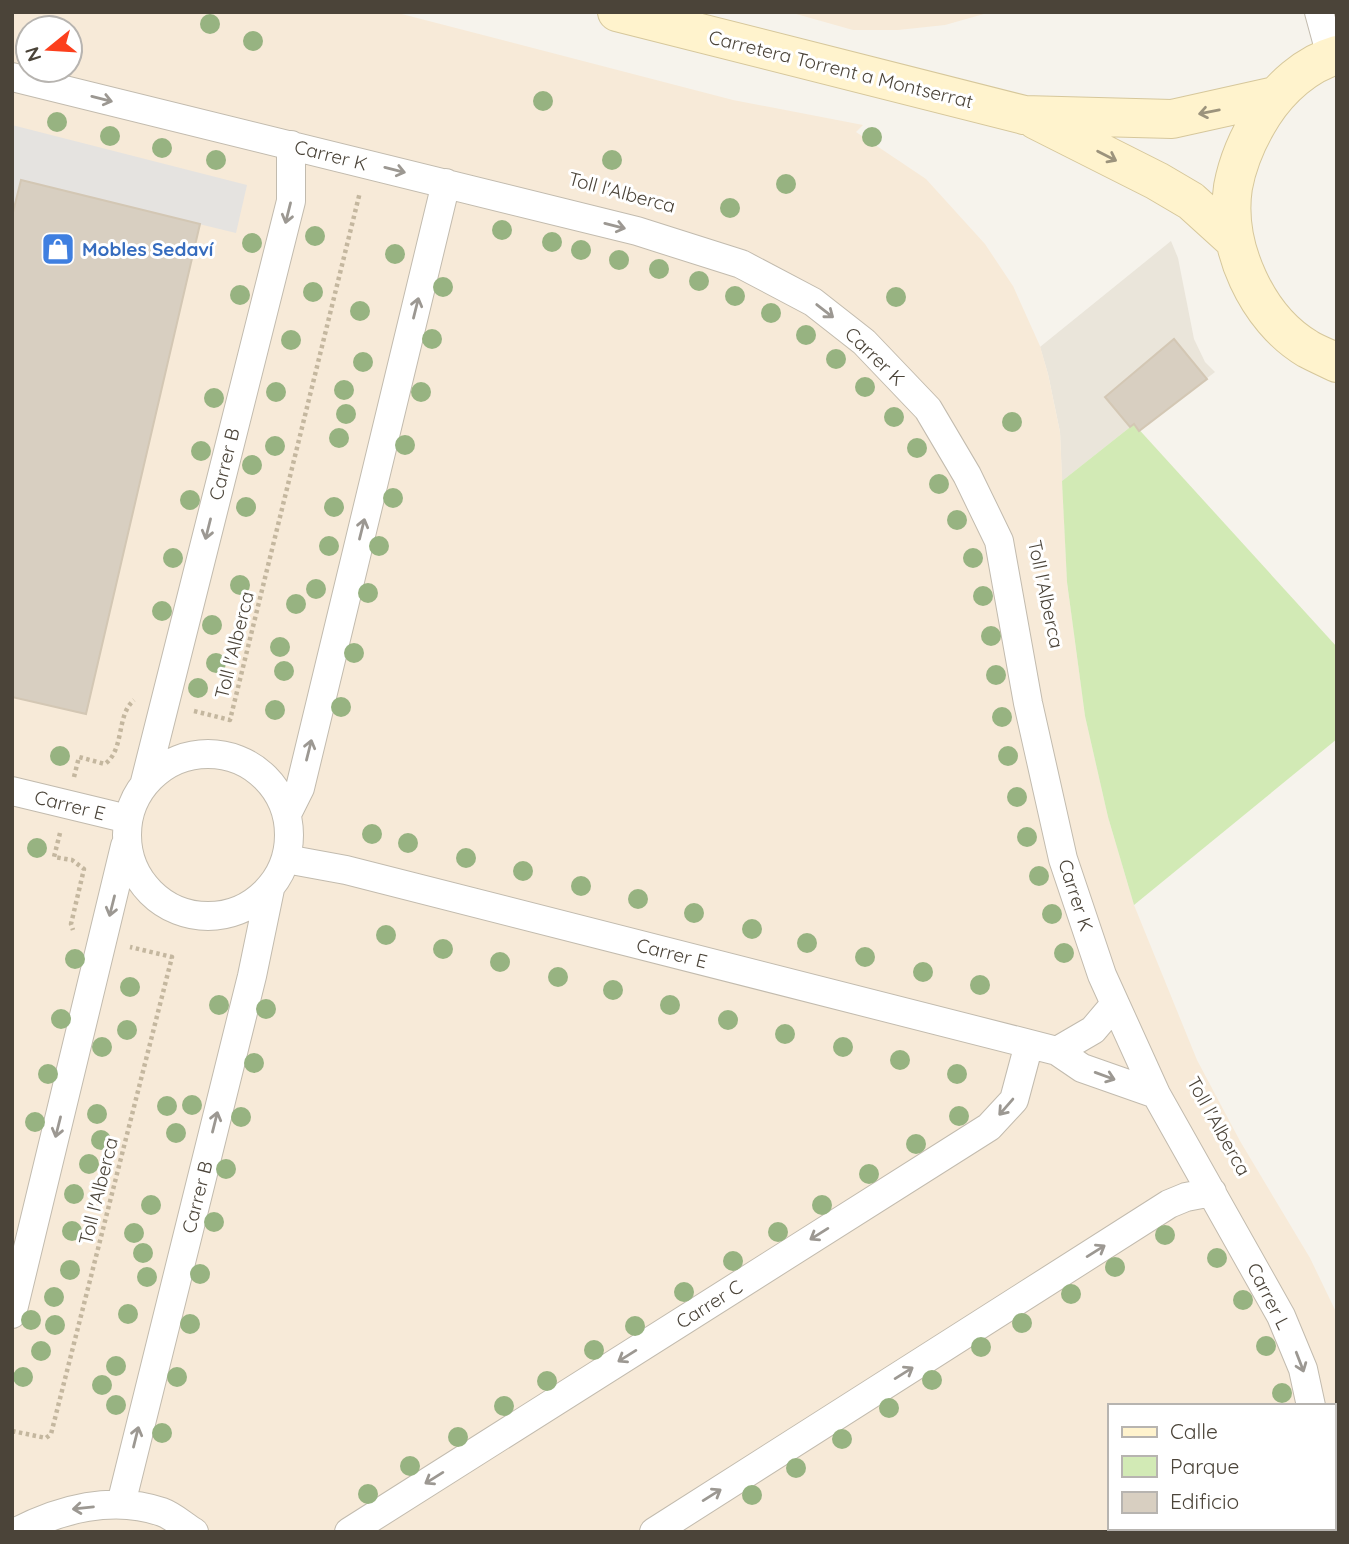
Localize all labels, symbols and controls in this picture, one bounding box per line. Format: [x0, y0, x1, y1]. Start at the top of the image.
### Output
north arrow [14, 14, 84, 84]
street label: Carretera Torrent a Montserrat [706, 24, 976, 114]
text: N [19, 44, 46, 65]
one-way arrow [90, 93, 113, 106]
one-way arrow [1198, 105, 1221, 119]
street label: Carrer K [292, 134, 370, 176]
one-way arrow [1096, 150, 1117, 164]
one-way arrow [383, 164, 406, 177]
street label: Toll l'Alberca [566, 166, 678, 218]
one-way arrow [281, 201, 294, 224]
one-way arrow [603, 220, 626, 233]
shop icon: Mobles Sedaví [39, 230, 77, 268]
place label: Mobles Sedaví [82, 237, 215, 261]
one-way arrow [410, 297, 423, 319]
one-way arrow [815, 303, 833, 319]
street label: Carrer K [840, 322, 910, 390]
street label: Carrer B [203, 425, 245, 503]
one-way arrow [201, 517, 214, 540]
one-way arrow [356, 518, 370, 541]
street label: Toll l'Alberca [1023, 538, 1069, 650]
street label: Toll l'Alberca [209, 589, 259, 701]
one-way arrow [303, 739, 316, 762]
street label: Carrer E [32, 785, 108, 825]
street label: Carrer K [1053, 856, 1099, 934]
one-way arrow [105, 894, 118, 917]
street label: Carrer E [634, 933, 710, 973]
one-way arrow [1093, 1071, 1115, 1083]
street label: Toll l'Alberca [1182, 1072, 1256, 1180]
one-way arrow [998, 1098, 1014, 1116]
one-way arrow [209, 1111, 222, 1134]
one-way arrow [51, 1115, 64, 1138]
street label: Toll l'Alberca [73, 1135, 123, 1247]
street label: Carrer B [176, 1158, 218, 1236]
one-way arrow [809, 1228, 829, 1242]
one-way arrow [1085, 1244, 1105, 1258]
street label: Carrer L [1242, 1259, 1296, 1333]
street label: Carrer C [671, 1274, 747, 1334]
one-way arrow [617, 1350, 637, 1364]
one-way arrow [1294, 1350, 1307, 1372]
one-way arrow [893, 1366, 913, 1380]
legend [1108, 1404, 1335, 1530]
text: Calle [1170, 1418, 1218, 1444]
one-way arrow [130, 1427, 143, 1449]
text: Parque [1170, 1453, 1239, 1479]
one-way arrow [425, 1471, 445, 1485]
one-way arrow [701, 1488, 721, 1502]
text: Edificio [1170, 1488, 1239, 1514]
one-way arrow [73, 1502, 95, 1515]

